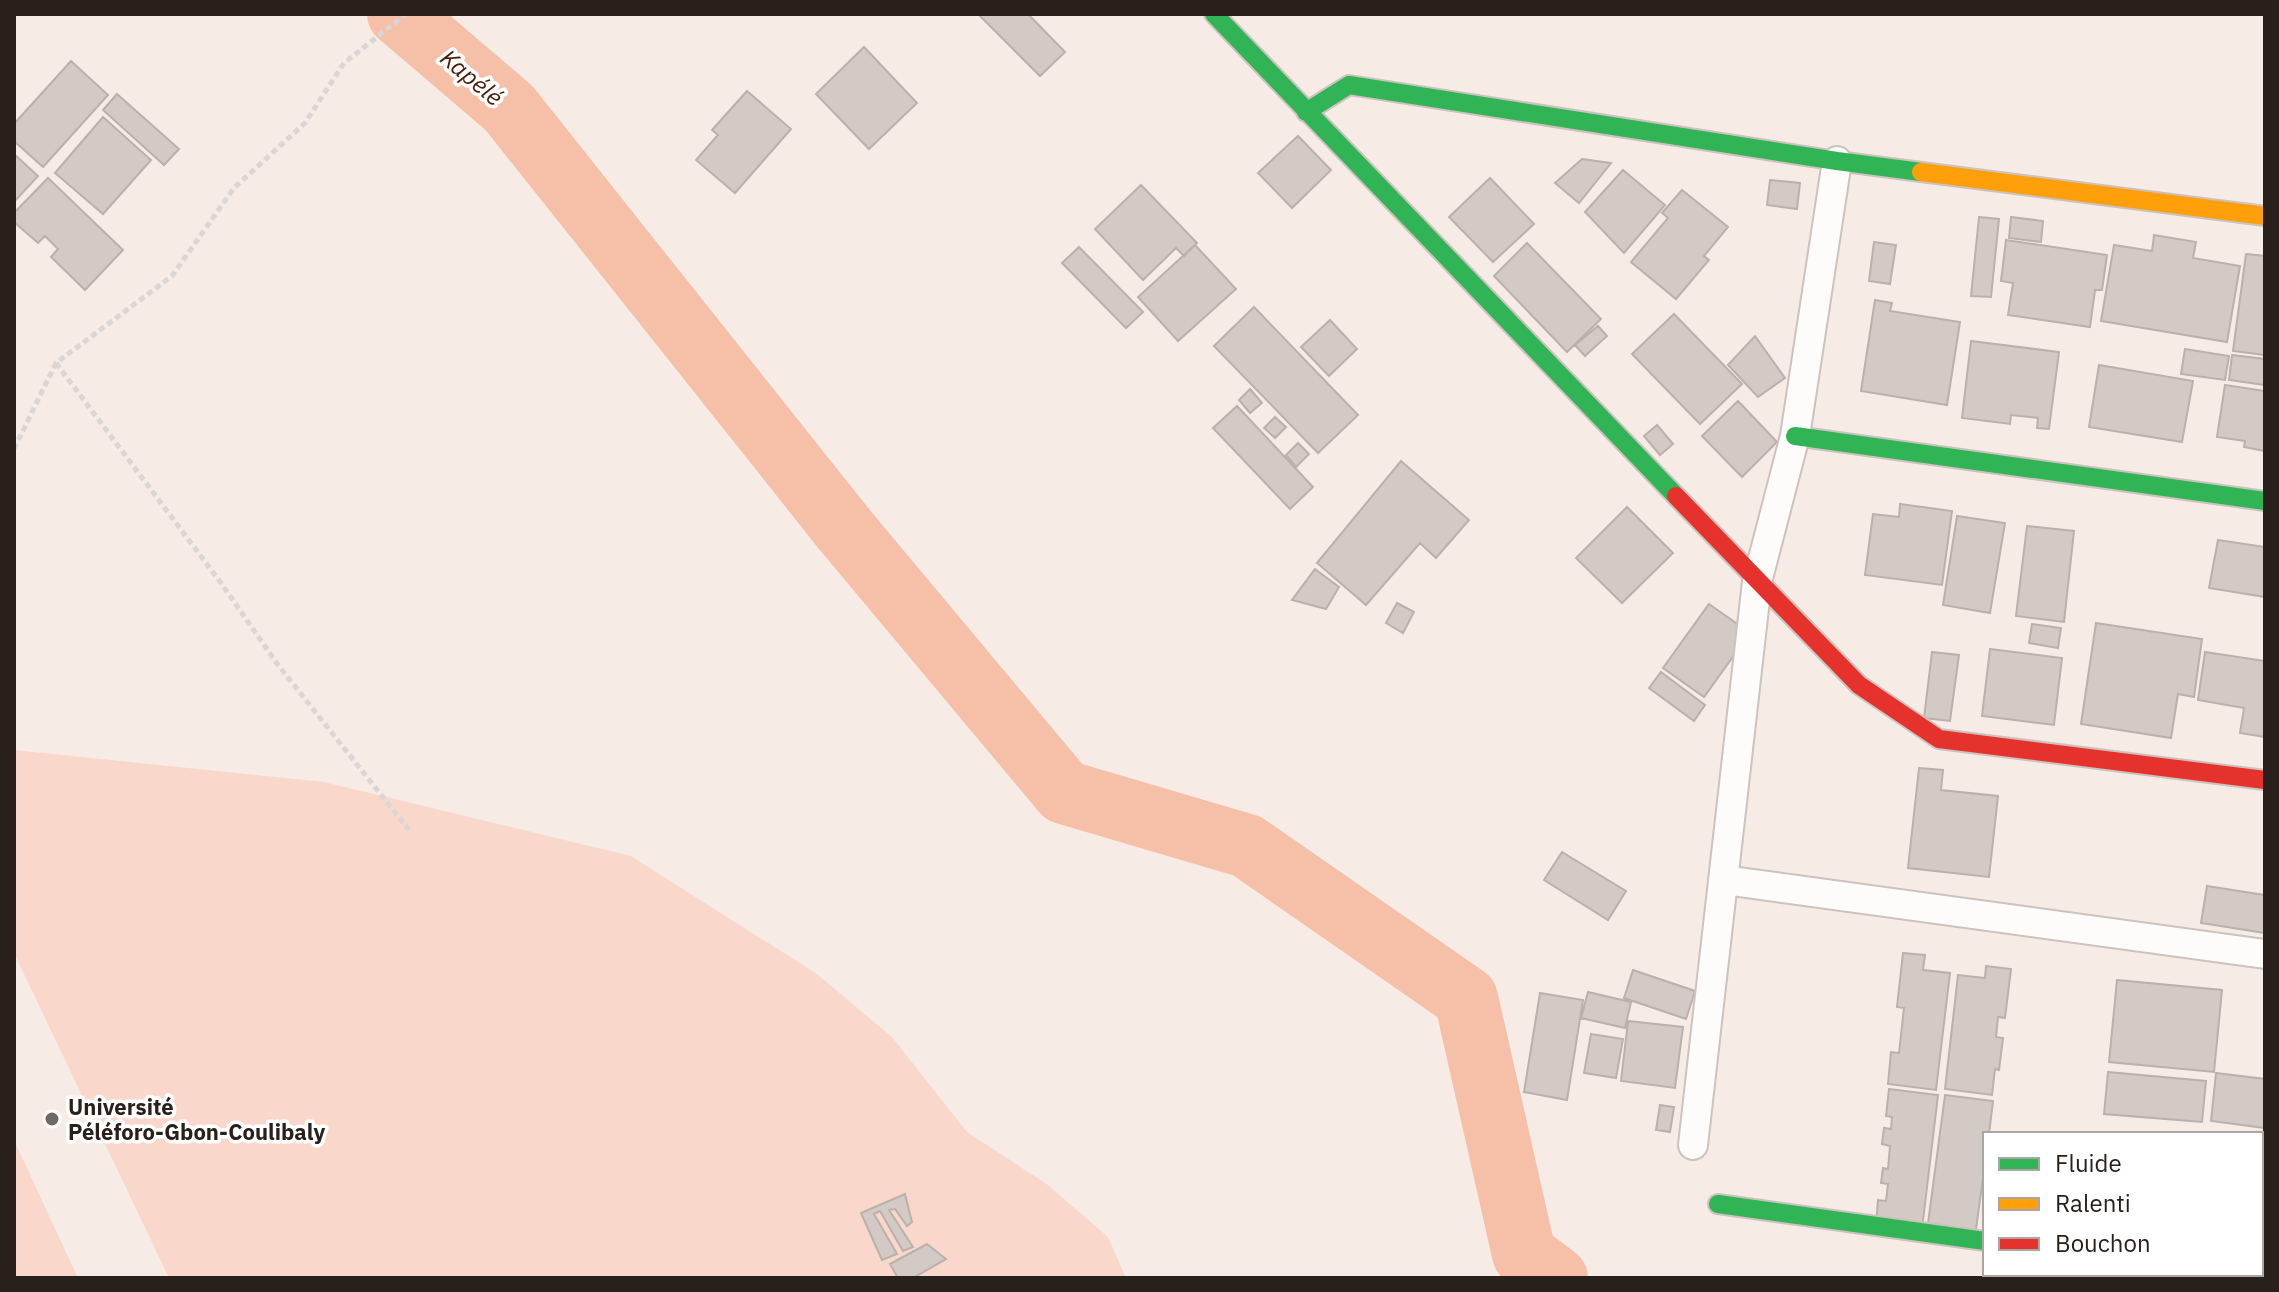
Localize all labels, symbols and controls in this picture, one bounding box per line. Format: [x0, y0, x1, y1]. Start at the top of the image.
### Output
water label: Kapélé [434, 41, 510, 113]
place label: Université Péléforo-Gbon-Coulibaly [68, 1092, 325, 1146]
marker: Université Péléforo-Gbon-Coulibaly [43, 1110, 61, 1128]
legend [1983, 1132, 2263, 1276]
text: Fluide [2055, 1147, 2122, 1179]
text: Ralenti [2055, 1187, 2131, 1219]
text: Bouchon [2055, 1227, 2151, 1259]

